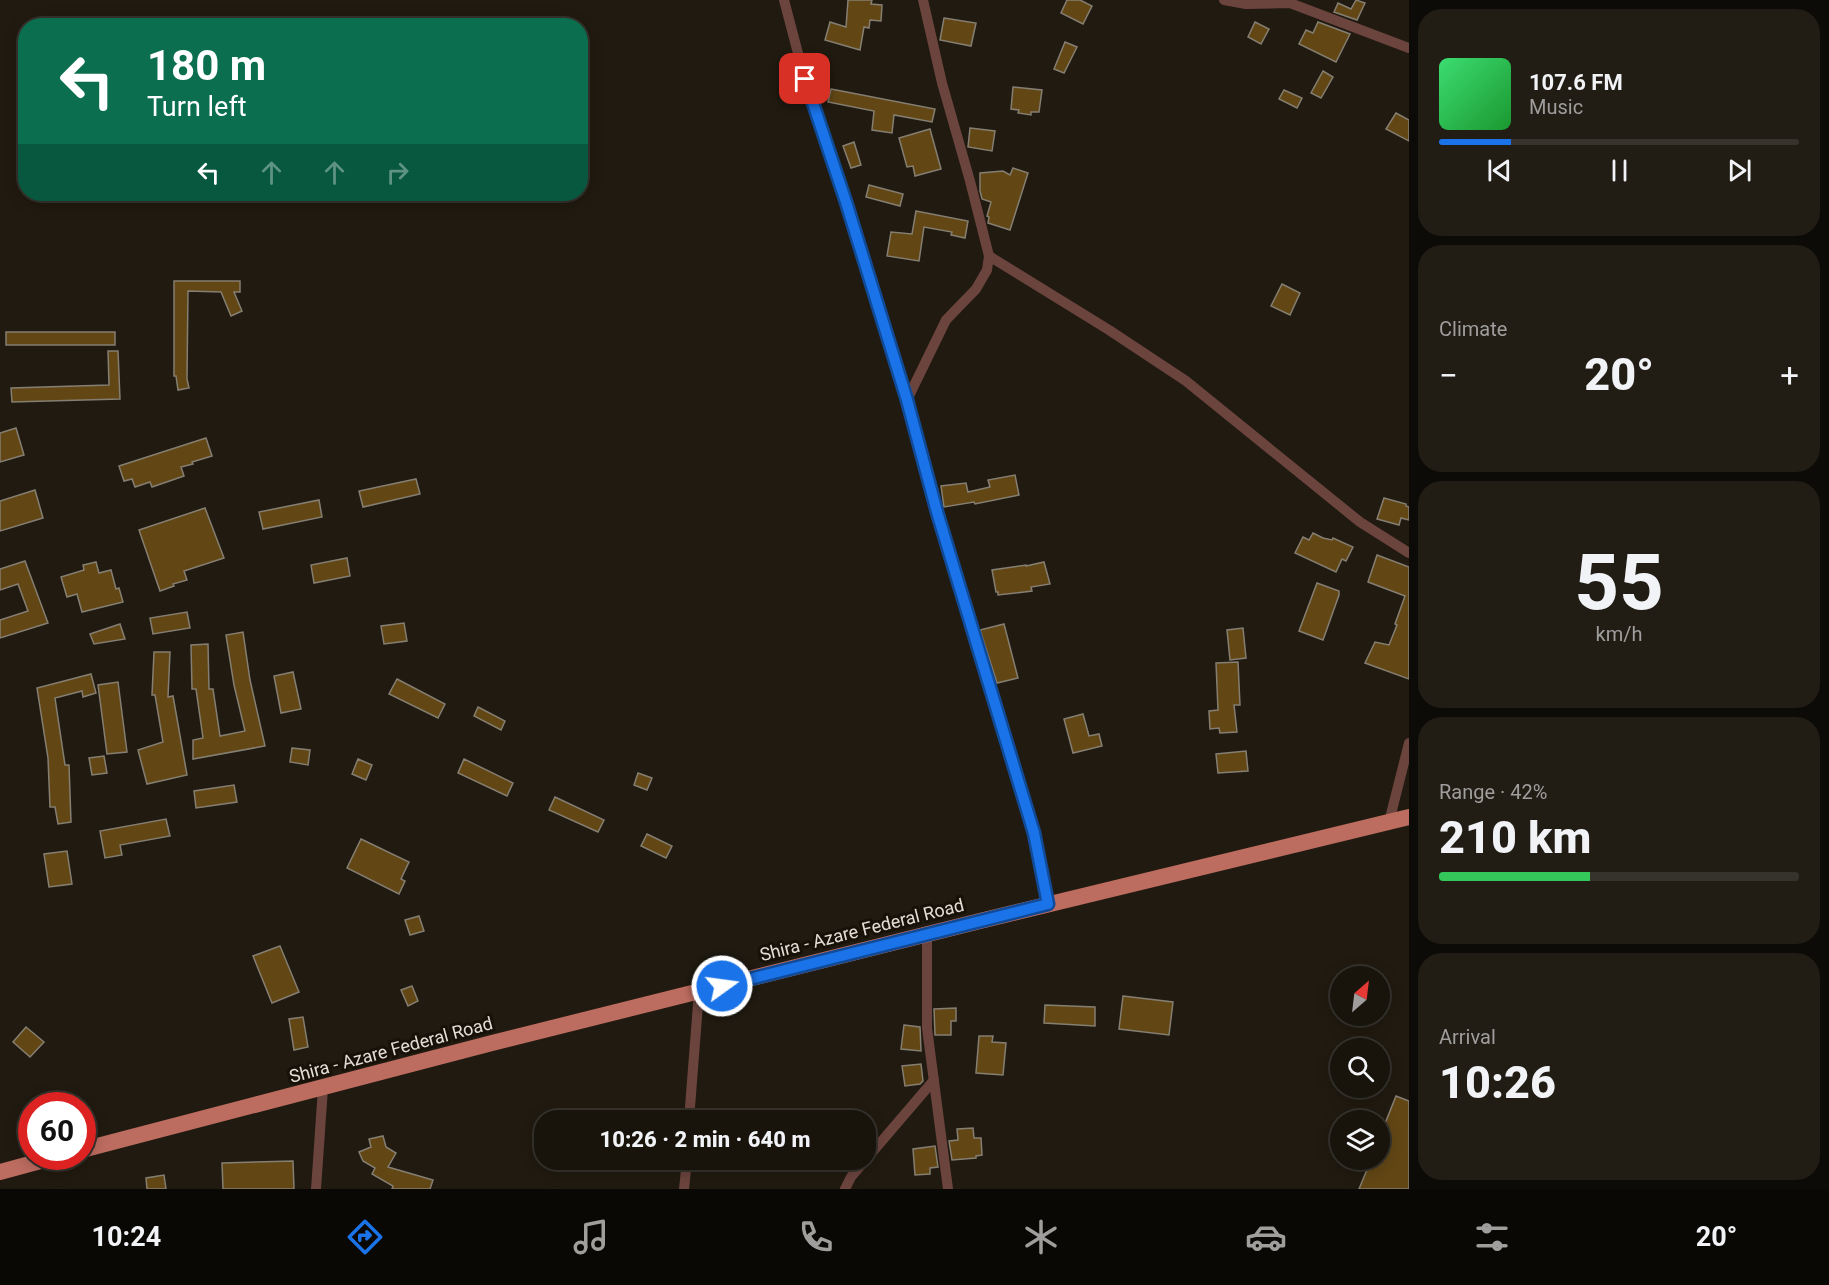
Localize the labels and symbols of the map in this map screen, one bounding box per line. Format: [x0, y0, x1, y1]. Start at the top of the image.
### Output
pin [779, 53, 830, 104]
street label: Shira - Azare Federal Road [758, 894, 966, 965]
position arrow [690, 954, 754, 1018]
north arrow [1330, 966, 1390, 1026]
street label: Shira - Azare Federal Road [287, 1012, 495, 1087]
speed limit sign: 60 [18, 1092, 96, 1170]

